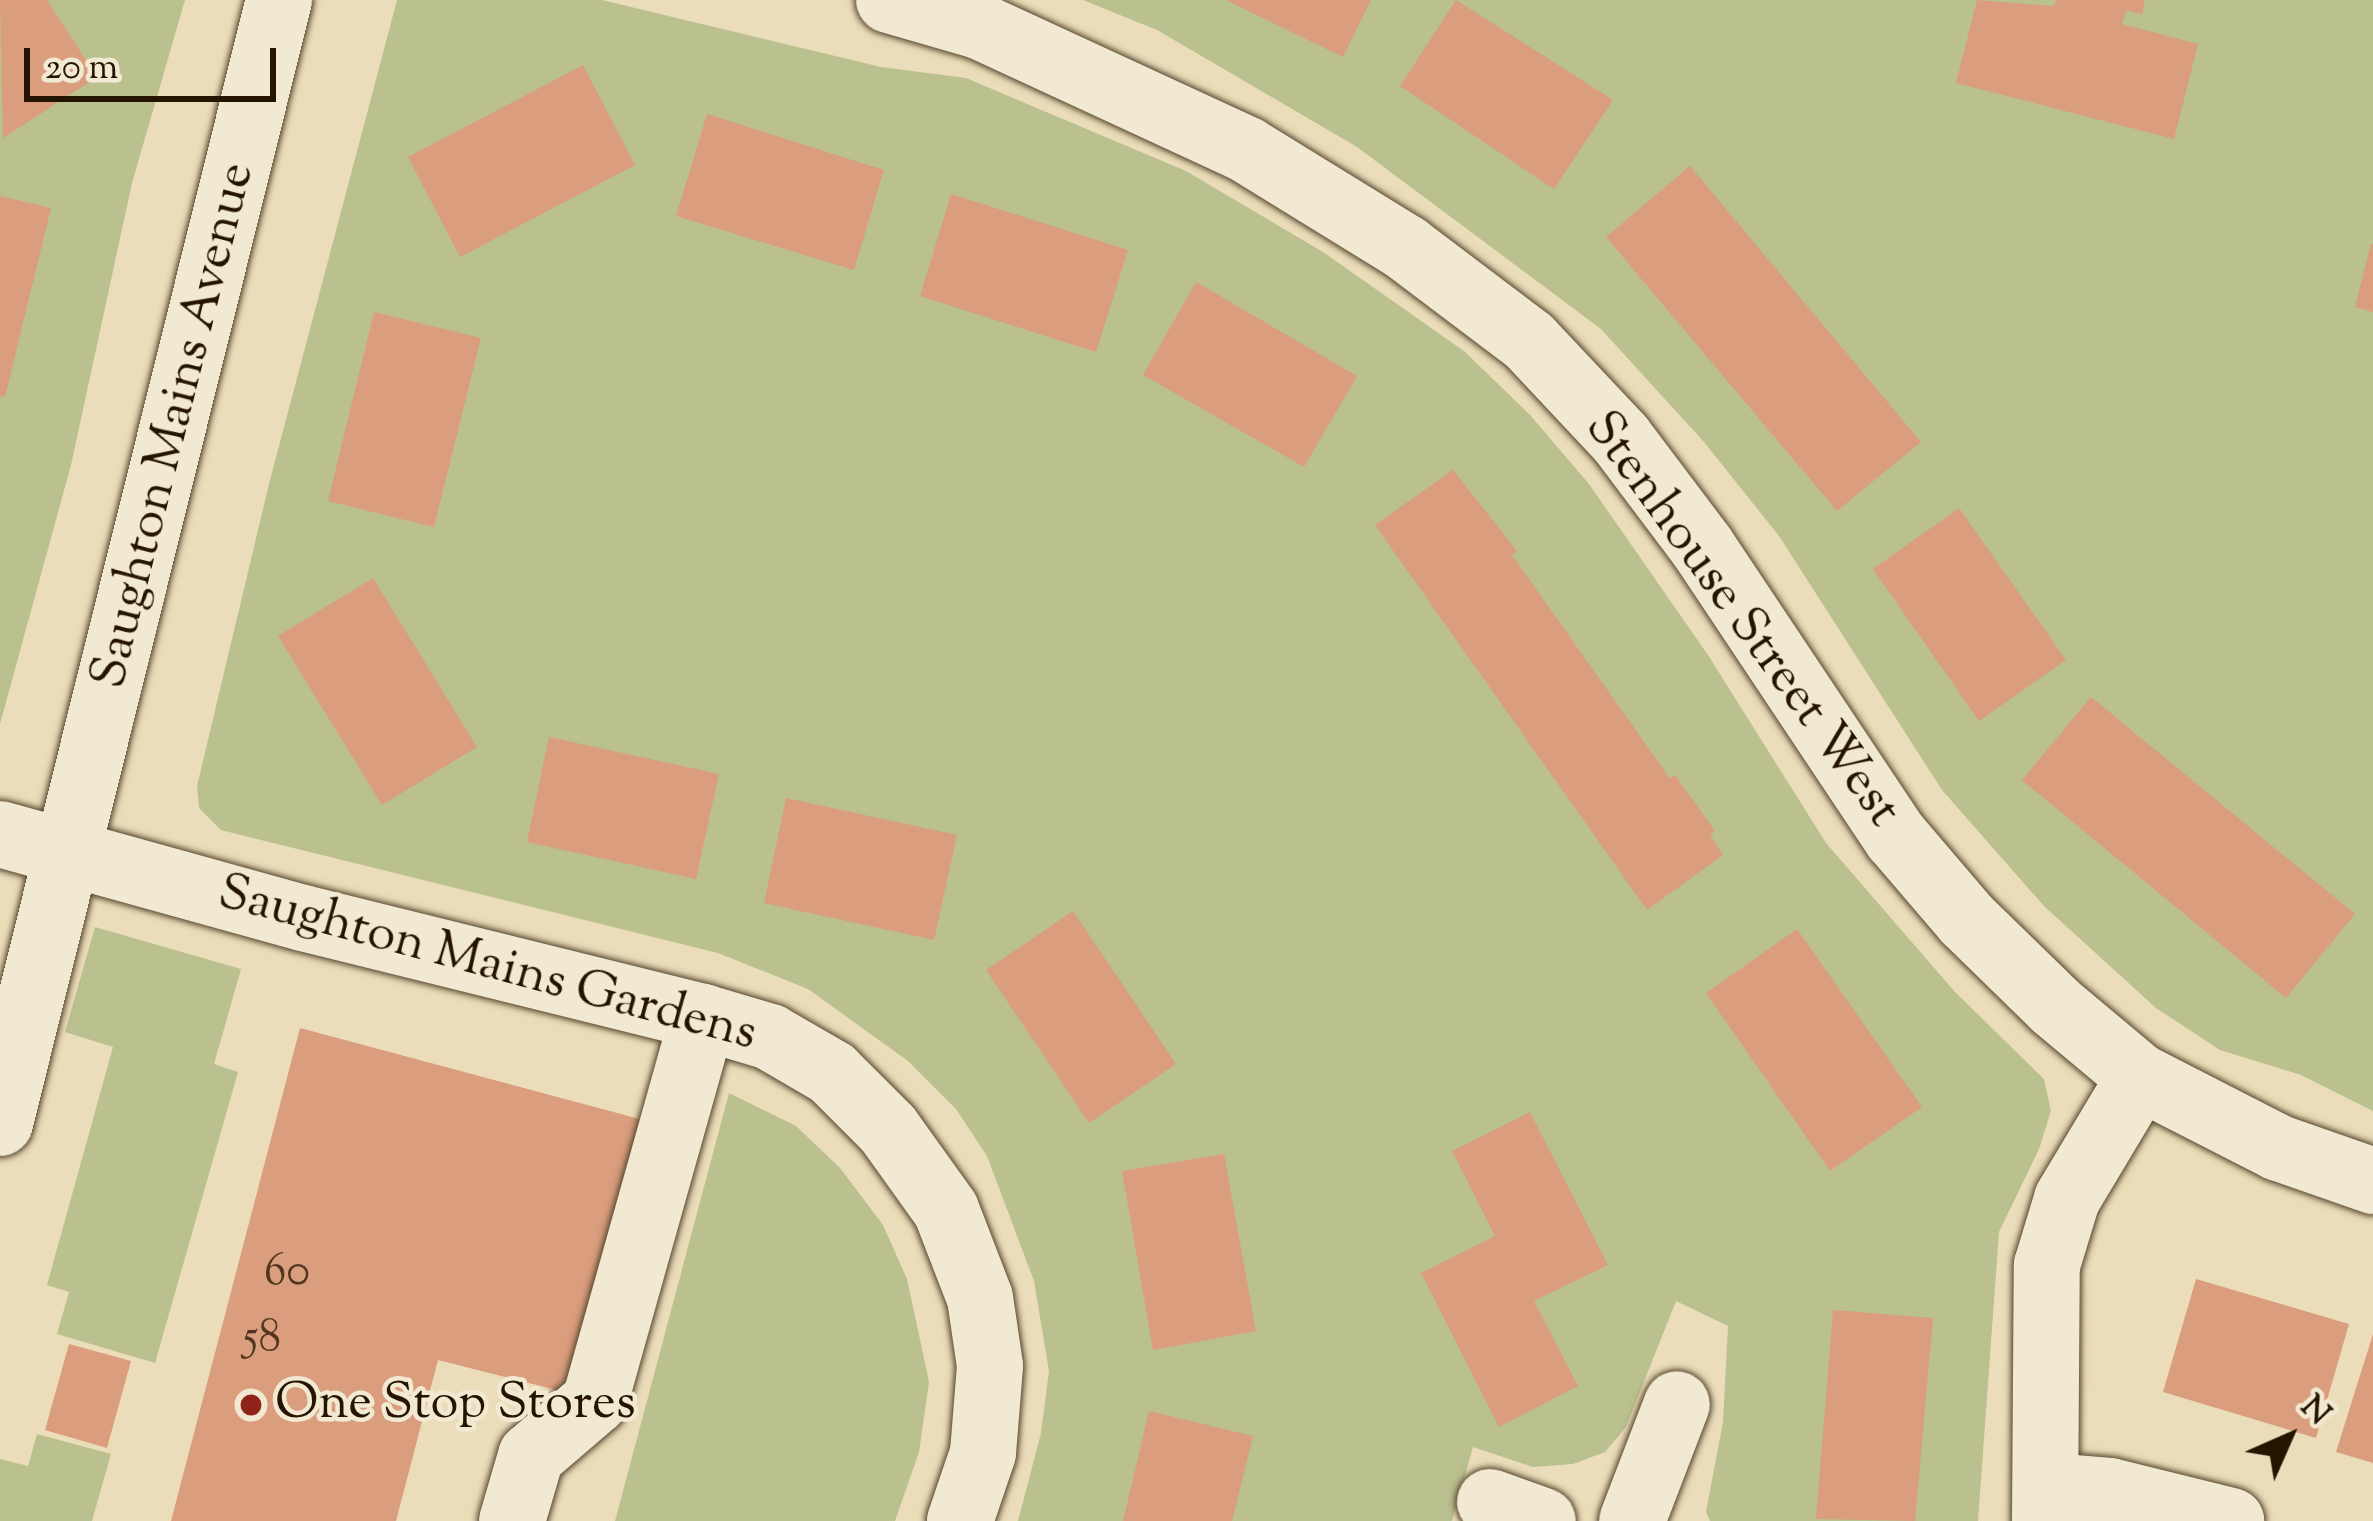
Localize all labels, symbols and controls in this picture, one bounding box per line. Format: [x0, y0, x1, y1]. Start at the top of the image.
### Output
scale bar [30, 24, 282, 98]
text: 20 m [45, 43, 118, 95]
street label: Saughton Mains Avenue [80, 157, 270, 695]
street label: Stenhouse Street West [1570, 400, 1912, 840]
street label: Saughton Mains Gardens [211, 864, 763, 1066]
house number: 60 [264, 1247, 310, 1301]
house number: 58 [243, 1313, 281, 1367]
place label: One Stop Stores [275, 1374, 636, 1436]
north arrow [2229, 1377, 2349, 1497]
text: N [2288, 1385, 2341, 1438]
marker: One Stop Stores [238, 1392, 264, 1418]

